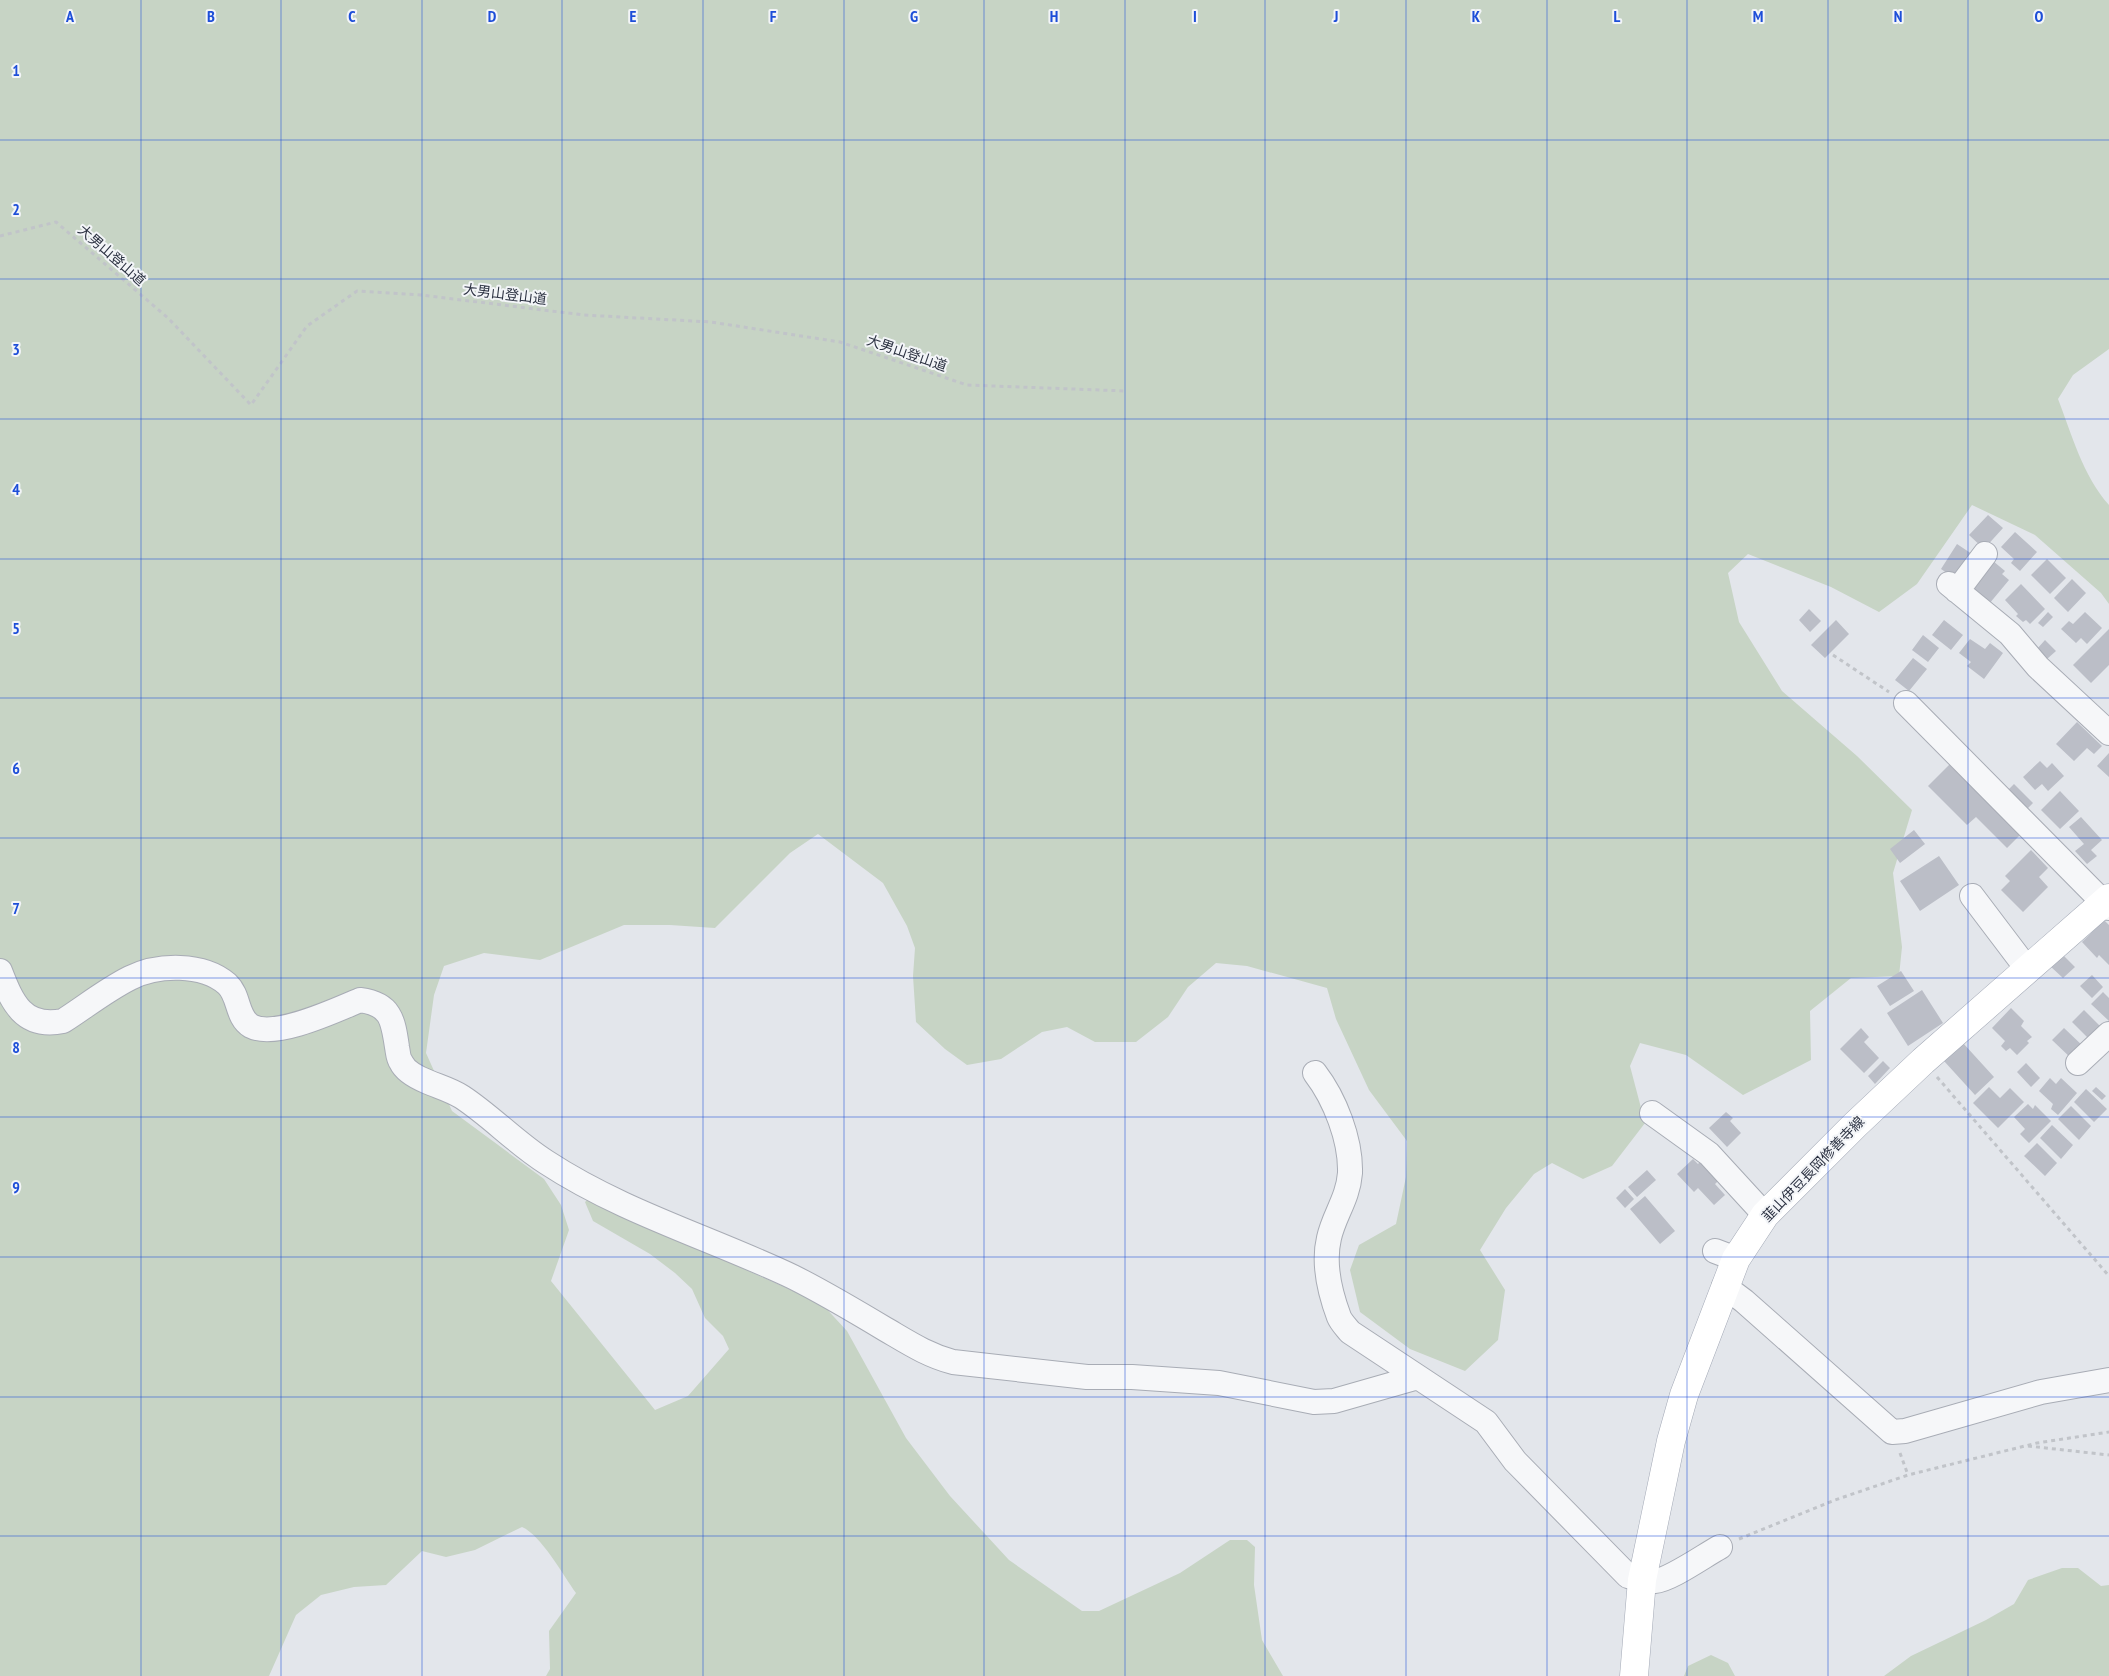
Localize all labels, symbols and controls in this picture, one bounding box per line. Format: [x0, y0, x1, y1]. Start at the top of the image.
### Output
text: A [65, 6, 75, 26]
text: B [207, 6, 215, 26]
text: C [348, 6, 356, 26]
text: D [488, 6, 497, 26]
text: E [630, 6, 637, 26]
text: F [770, 6, 777, 26]
text: G [910, 6, 918, 26]
text: H [1050, 6, 1058, 26]
text: I [1193, 6, 1197, 26]
text: J [1333, 6, 1338, 26]
text: K [1472, 6, 1481, 26]
text: L [1614, 6, 1621, 26]
text: M [1753, 6, 1763, 26]
text: N [1894, 6, 1902, 26]
text: O [2035, 6, 2044, 26]
text: 1 [12, 60, 20, 80]
text: 2 [12, 199, 20, 219]
street label: 大男山登山道 [74, 221, 150, 289]
street label: 大男山登山道 [462, 280, 548, 308]
street label: 大男山登山道 [864, 331, 950, 375]
text: 3 [12, 339, 20, 359]
text: 4 [12, 479, 20, 499]
text: 5 [12, 618, 20, 638]
text: 6 [12, 758, 20, 778]
text: 7 [12, 898, 20, 918]
text: 8 [12, 1037, 20, 1057]
street label: 韮山伊豆長岡修善寺線 [1758, 1112, 1868, 1226]
text: 9 [12, 1177, 20, 1197]

